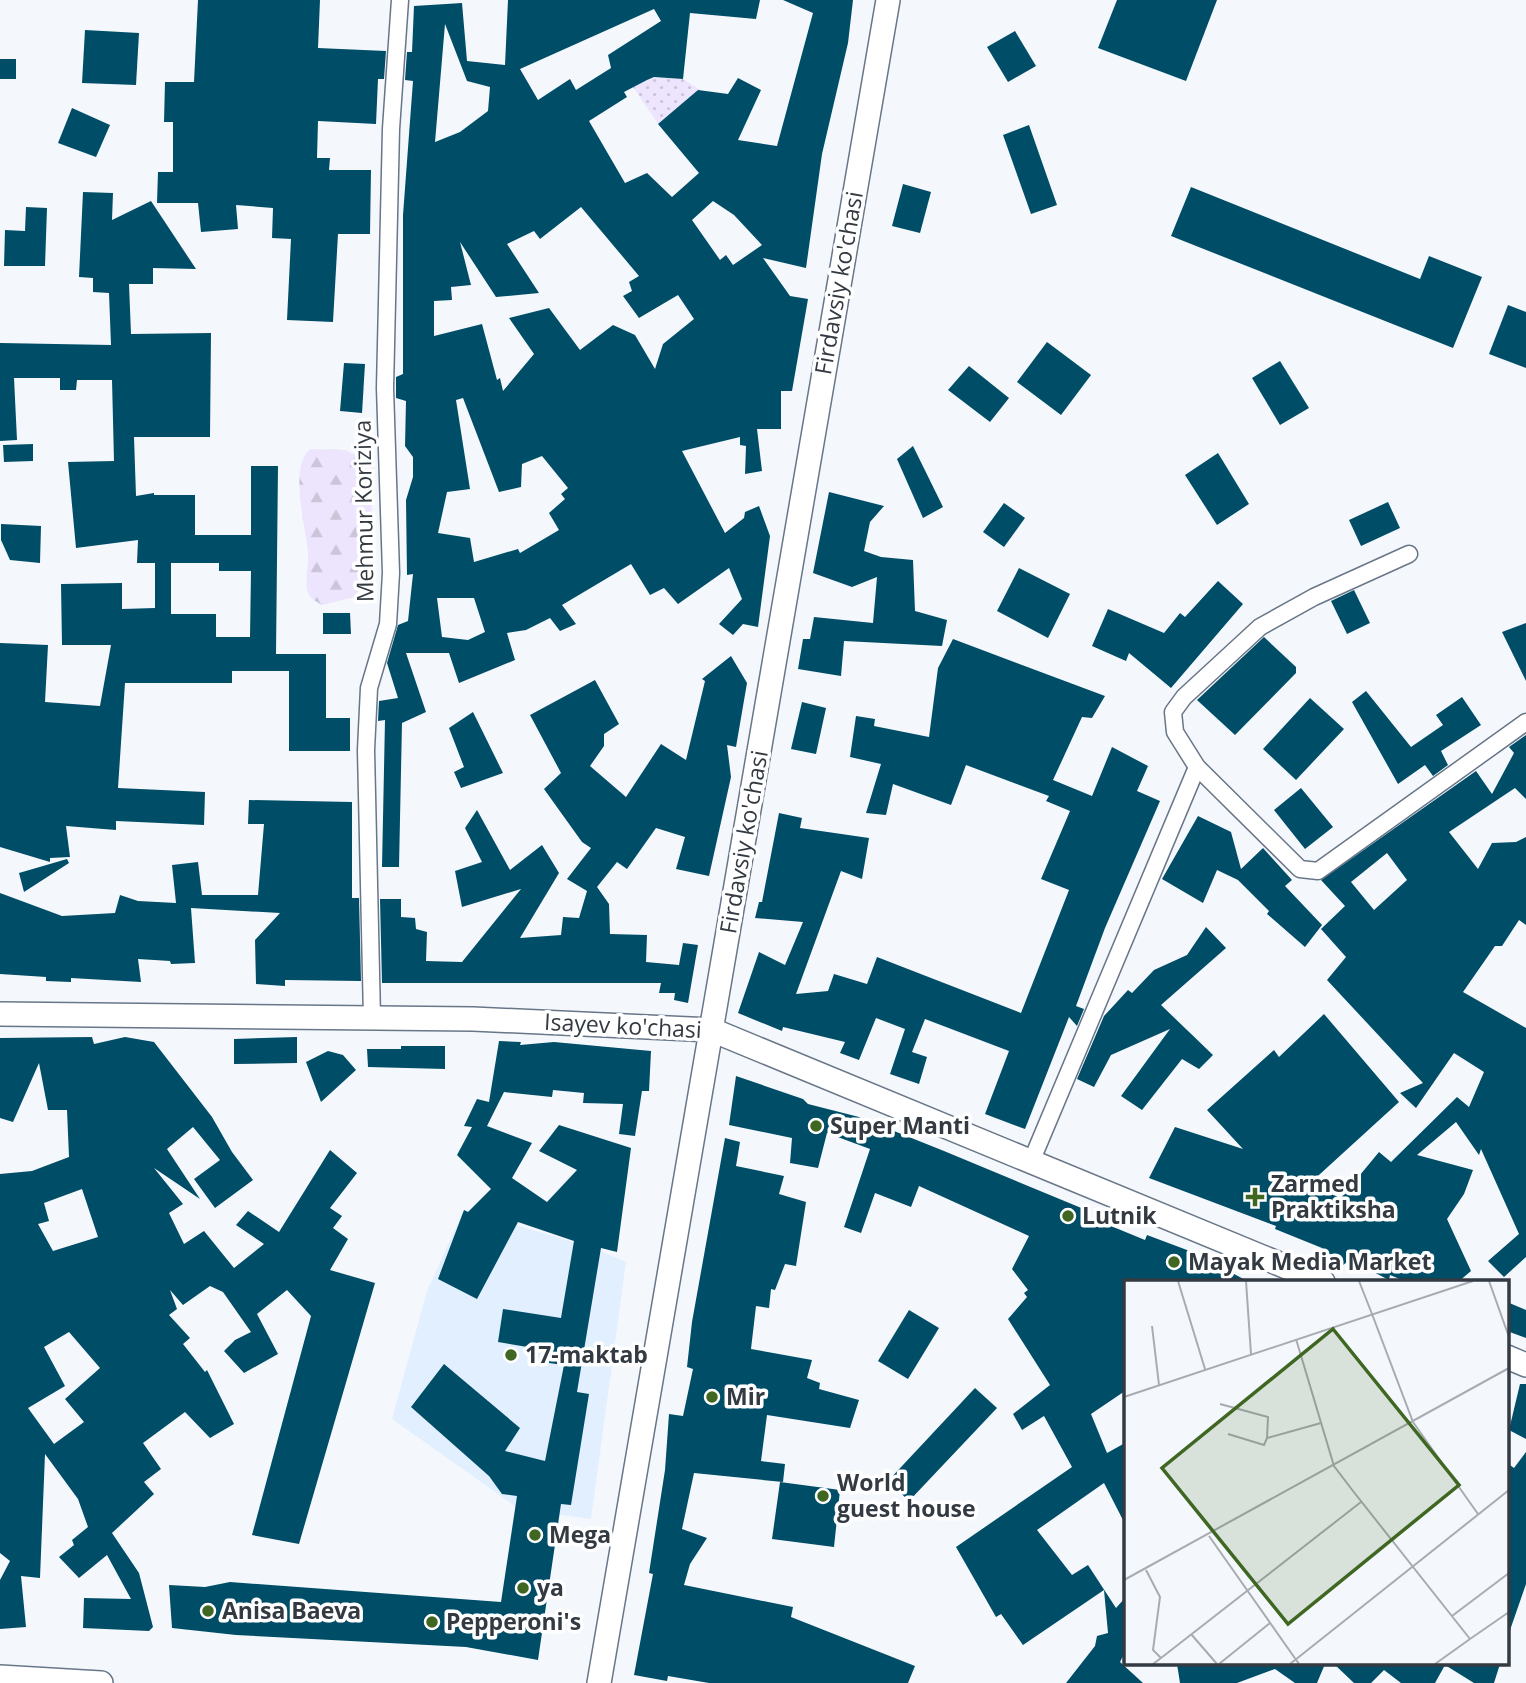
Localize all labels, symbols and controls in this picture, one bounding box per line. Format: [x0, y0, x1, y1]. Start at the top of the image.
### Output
street label: Firdavsiy ko'chasi [806, 189, 870, 377]
street label: Mehmur Koriziya [345, 420, 381, 603]
street label: Firdavsiy ko'chasi [711, 748, 775, 936]
street label: Isayev ko'chasi [543, 1005, 703, 1045]
place label: Super Manti [830, 1109, 970, 1141]
marker: Super Manti [808, 1118, 824, 1134]
place label: Zarmed Praktiksha [1271, 1167, 1396, 1225]
marker: Zarmed Praktiksha [1245, 1187, 1265, 1207]
place label: Lutnik [1082, 1199, 1157, 1231]
marker: Lutnik [1060, 1208, 1076, 1224]
place label: Mayak Media Market [1188, 1245, 1431, 1277]
marker: Mayak Media Market [1166, 1254, 1182, 1270]
inset map [1124, 1280, 1508, 1666]
place label: 17-maktab [525, 1338, 648, 1370]
marker: 17-maktab [503, 1347, 519, 1363]
place label: Mir [726, 1380, 765, 1412]
marker: Mir [704, 1389, 720, 1405]
place label: World guest house [837, 1466, 976, 1524]
marker: World guest house [815, 1488, 831, 1504]
place label: Mega [549, 1518, 611, 1550]
marker: Mega [527, 1527, 543, 1543]
place label: ya [537, 1571, 564, 1603]
marker: ya [515, 1580, 531, 1596]
place label: Anisa Baeva [222, 1594, 361, 1626]
marker: Anisa Baeva [200, 1603, 216, 1619]
place label: Pepperoni's [446, 1605, 581, 1637]
marker: Pepperoni's [424, 1614, 440, 1630]

